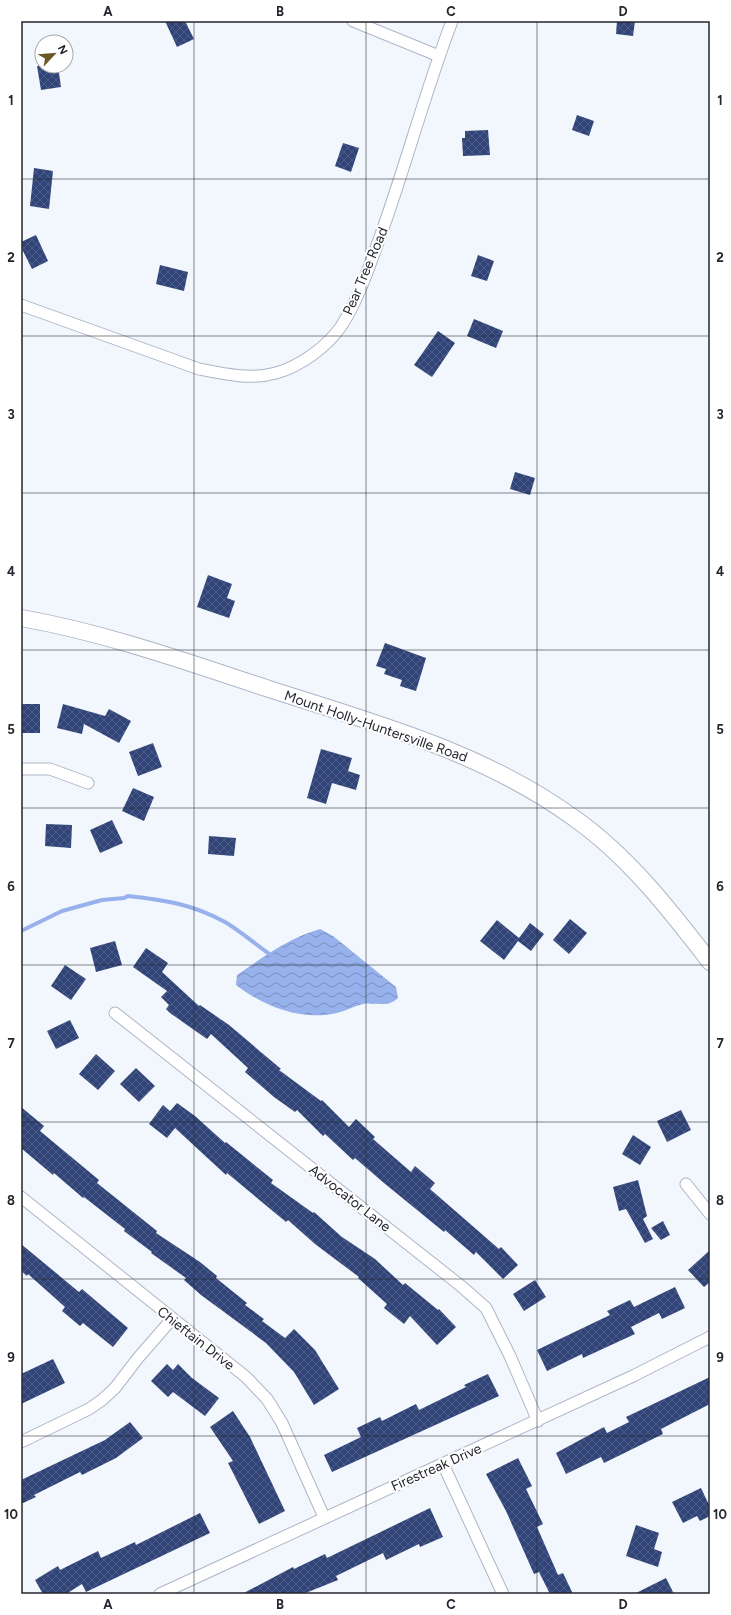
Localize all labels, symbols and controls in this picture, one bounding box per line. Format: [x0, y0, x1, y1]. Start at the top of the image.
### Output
text: A [103, 4, 113, 19]
text: B [276, 4, 284, 19]
text: C [446, 4, 456, 19]
text: D [618, 4, 628, 19]
north arrow [34, 34, 74, 74]
text: N [55, 43, 70, 57]
text: 1 [8, 93, 14, 108]
text: 1 [717, 93, 723, 108]
street label: Pear Tree Road [339, 225, 392, 318]
text: 2 [7, 250, 15, 265]
text: 2 [716, 250, 724, 265]
text: 3 [7, 407, 15, 422]
text: 3 [716, 407, 724, 422]
text: 4 [7, 564, 15, 579]
text: 4 [716, 564, 724, 579]
street label: Mount Holly-Huntersville Road [282, 687, 470, 766]
text: 5 [7, 722, 15, 737]
text: 5 [716, 722, 724, 737]
text: 6 [7, 879, 15, 894]
text: 6 [716, 879, 724, 894]
text: 7 [7, 1036, 15, 1051]
text: 7 [716, 1036, 724, 1051]
street label: Advocator Lane [305, 1161, 394, 1236]
text: 8 [7, 1193, 15, 1208]
text: 8 [716, 1193, 724, 1208]
street label: Chieftain Drive [154, 1303, 238, 1374]
text: 9 [7, 1350, 15, 1365]
text: 9 [716, 1350, 724, 1365]
street label: Firestreak Drive [388, 1440, 484, 1495]
text: 10 [4, 1507, 18, 1522]
text: 10 [713, 1507, 727, 1522]
text: A [103, 1597, 113, 1612]
text: B [276, 1597, 284, 1612]
text: C [446, 1597, 456, 1612]
text: D [618, 1597, 628, 1612]

